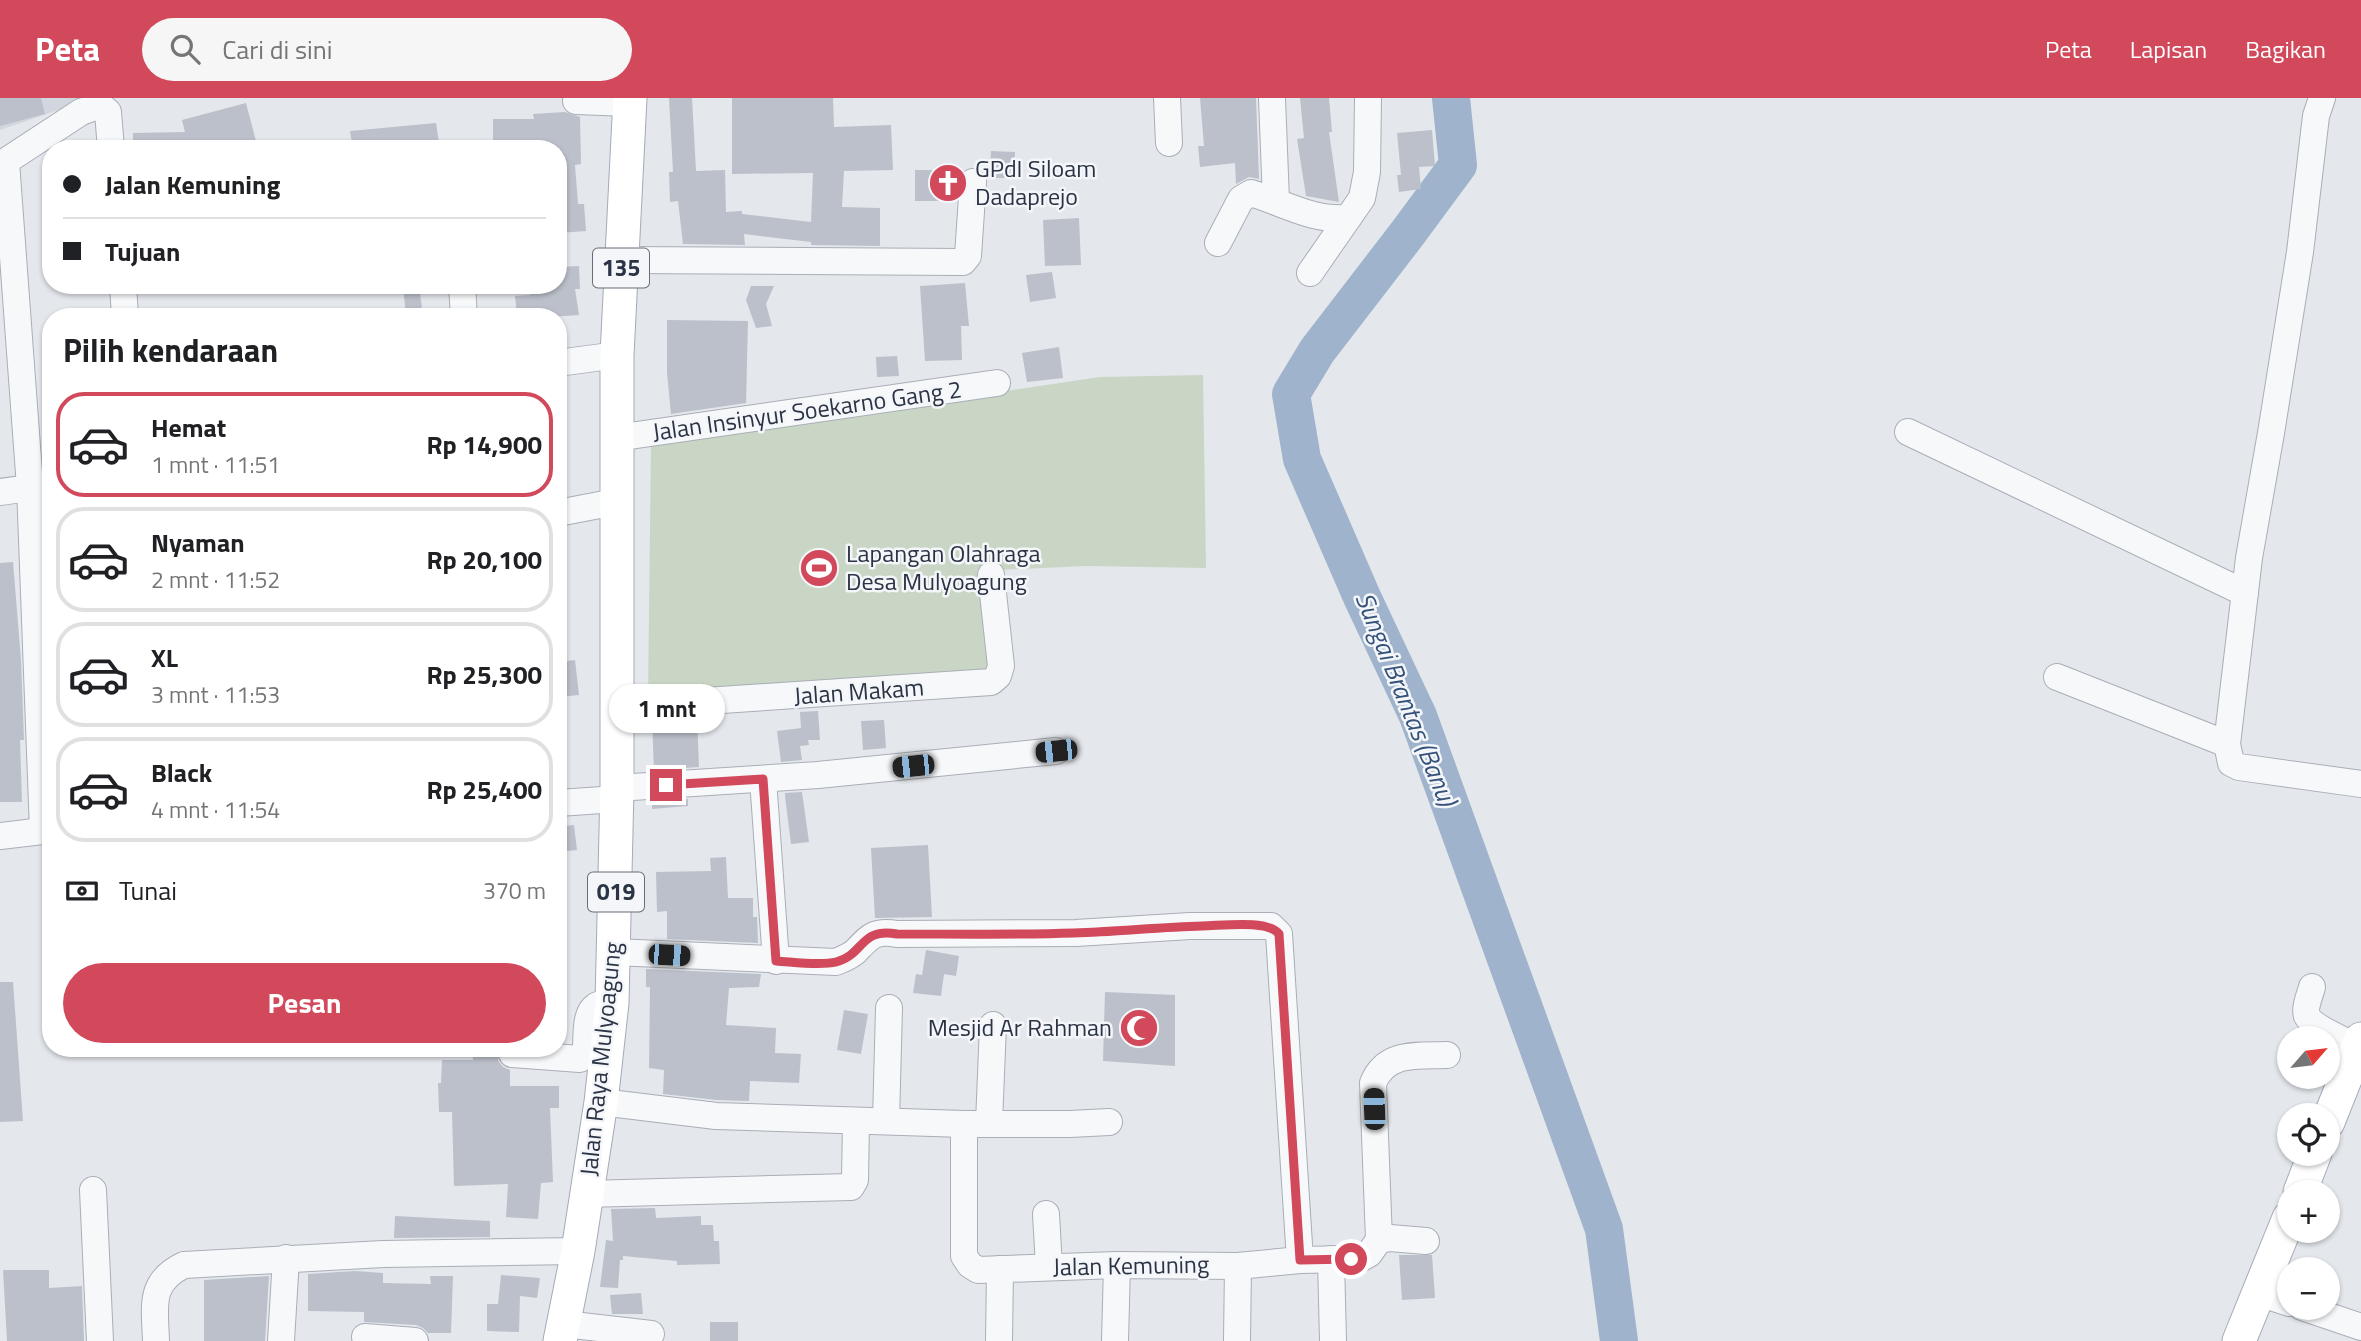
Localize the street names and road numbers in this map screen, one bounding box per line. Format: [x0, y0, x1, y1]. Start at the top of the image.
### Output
road number: 135 [593, 248, 649, 288]
street label: Jalan Insinyur Soekarno Gang 2 [650, 370, 964, 450]
street label: Jalan Makam [793, 668, 925, 714]
road number: 019 [588, 872, 644, 912]
street label: Jalan Raya Mulyoagung [570, 940, 630, 1178]
street label: Jalan Kemuning [1053, 1246, 1209, 1284]

